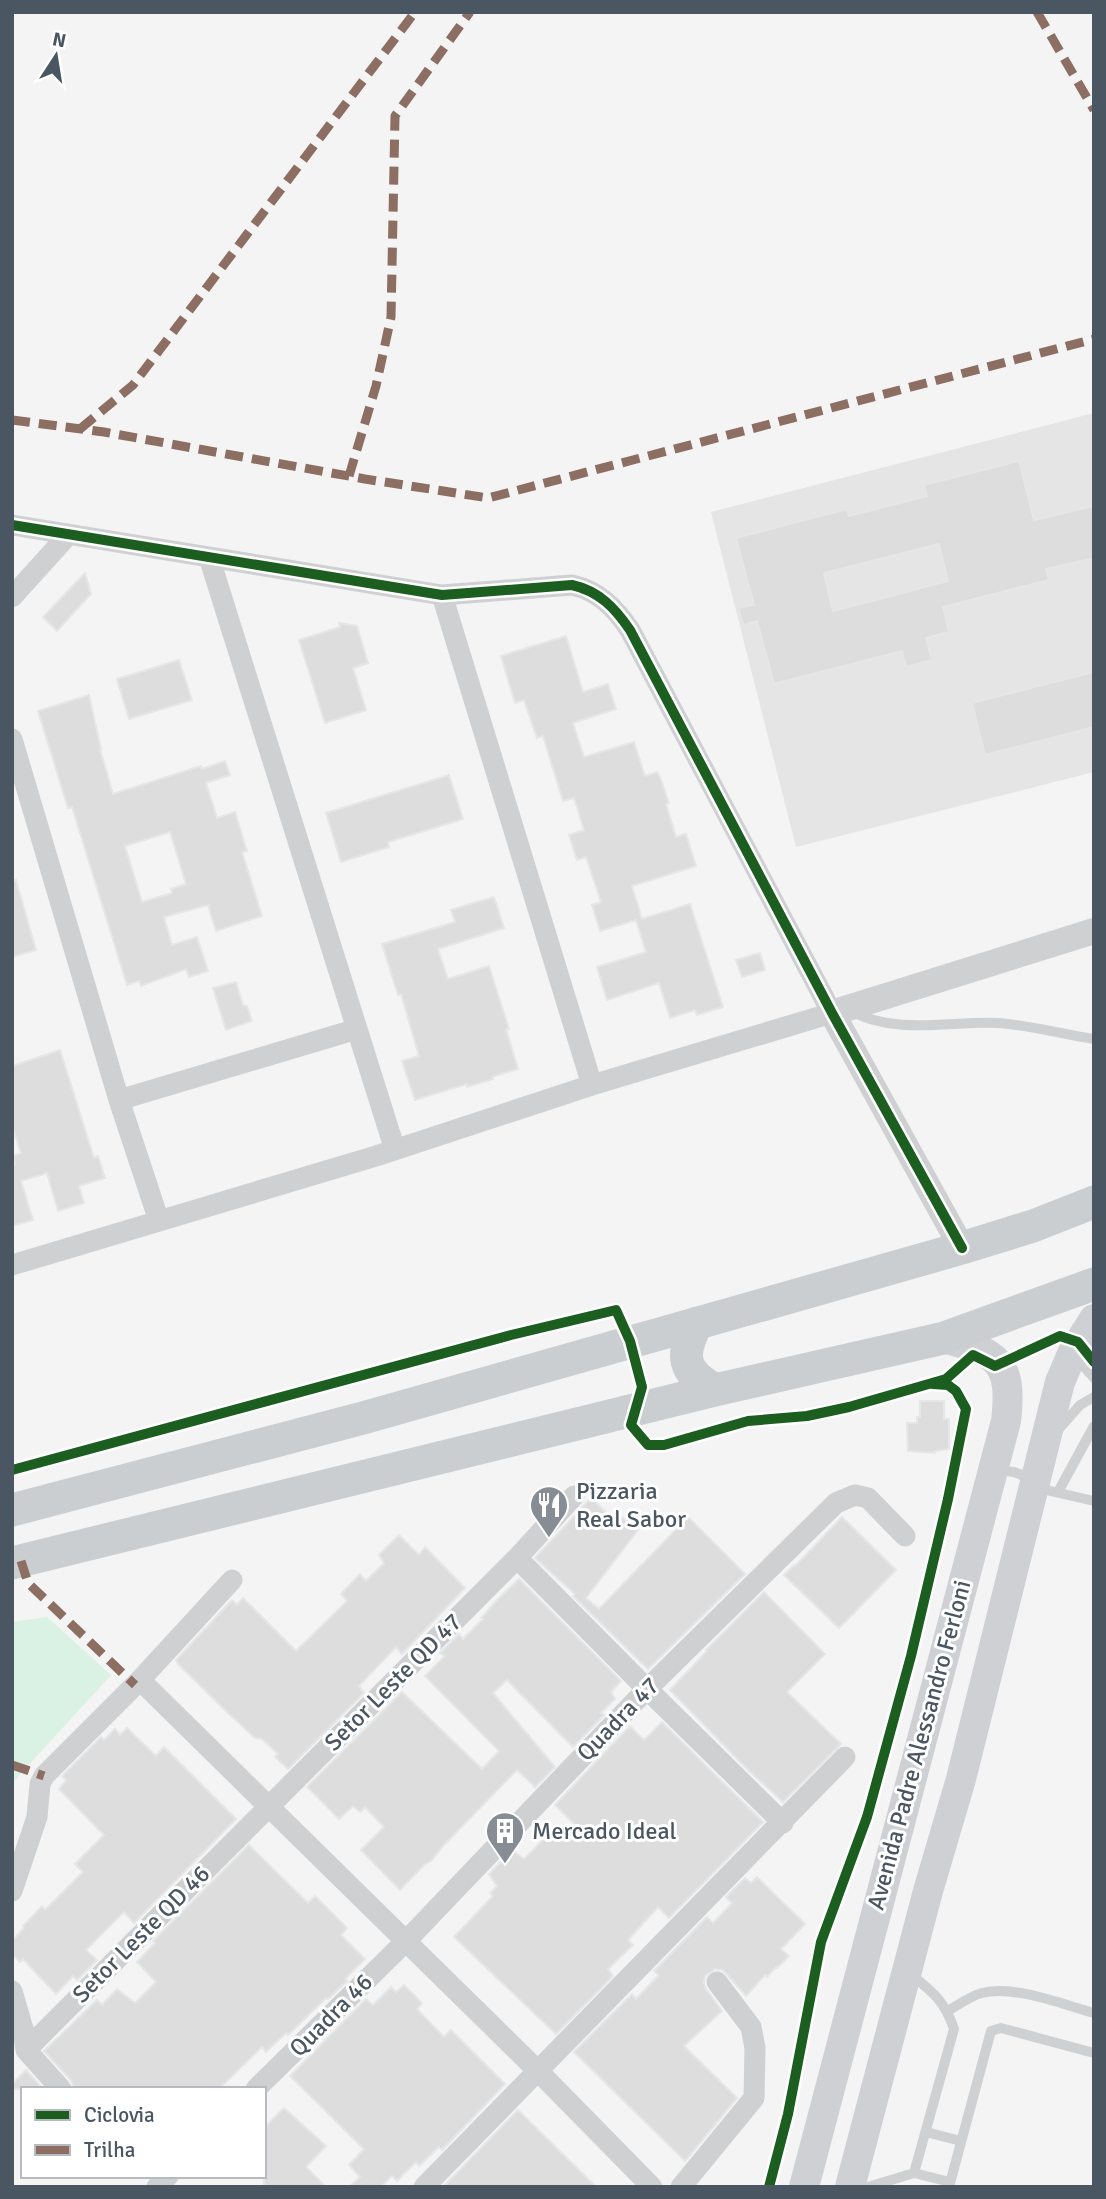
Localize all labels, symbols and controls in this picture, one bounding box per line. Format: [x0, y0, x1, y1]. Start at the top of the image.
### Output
north arrow [21, 21, 91, 91]
text: N [50, 27, 68, 53]
place label: Pizzaria Real Sabor [576, 1476, 686, 1534]
restaurant icon: Pizzaria Real Sabor [528, 1484, 570, 1539]
street label: Avenida Padre Alessandro Ferloni [860, 1577, 978, 1913]
street label: Setor Leste QD 47 [318, 1607, 468, 1757]
street label: Quadra 47 [571, 1671, 665, 1767]
building icon: Mercado Ideal [484, 1810, 526, 1865]
place label: Mercado Ideal [532, 1816, 677, 1846]
street label: Setor Leste QD 46 [66, 1859, 216, 2009]
street label: Quadra 46 [283, 1967, 379, 2063]
legend [21, 2087, 266, 2178]
text: Ciclovia [84, 2102, 155, 2128]
text: Trilha [84, 2137, 135, 2163]

